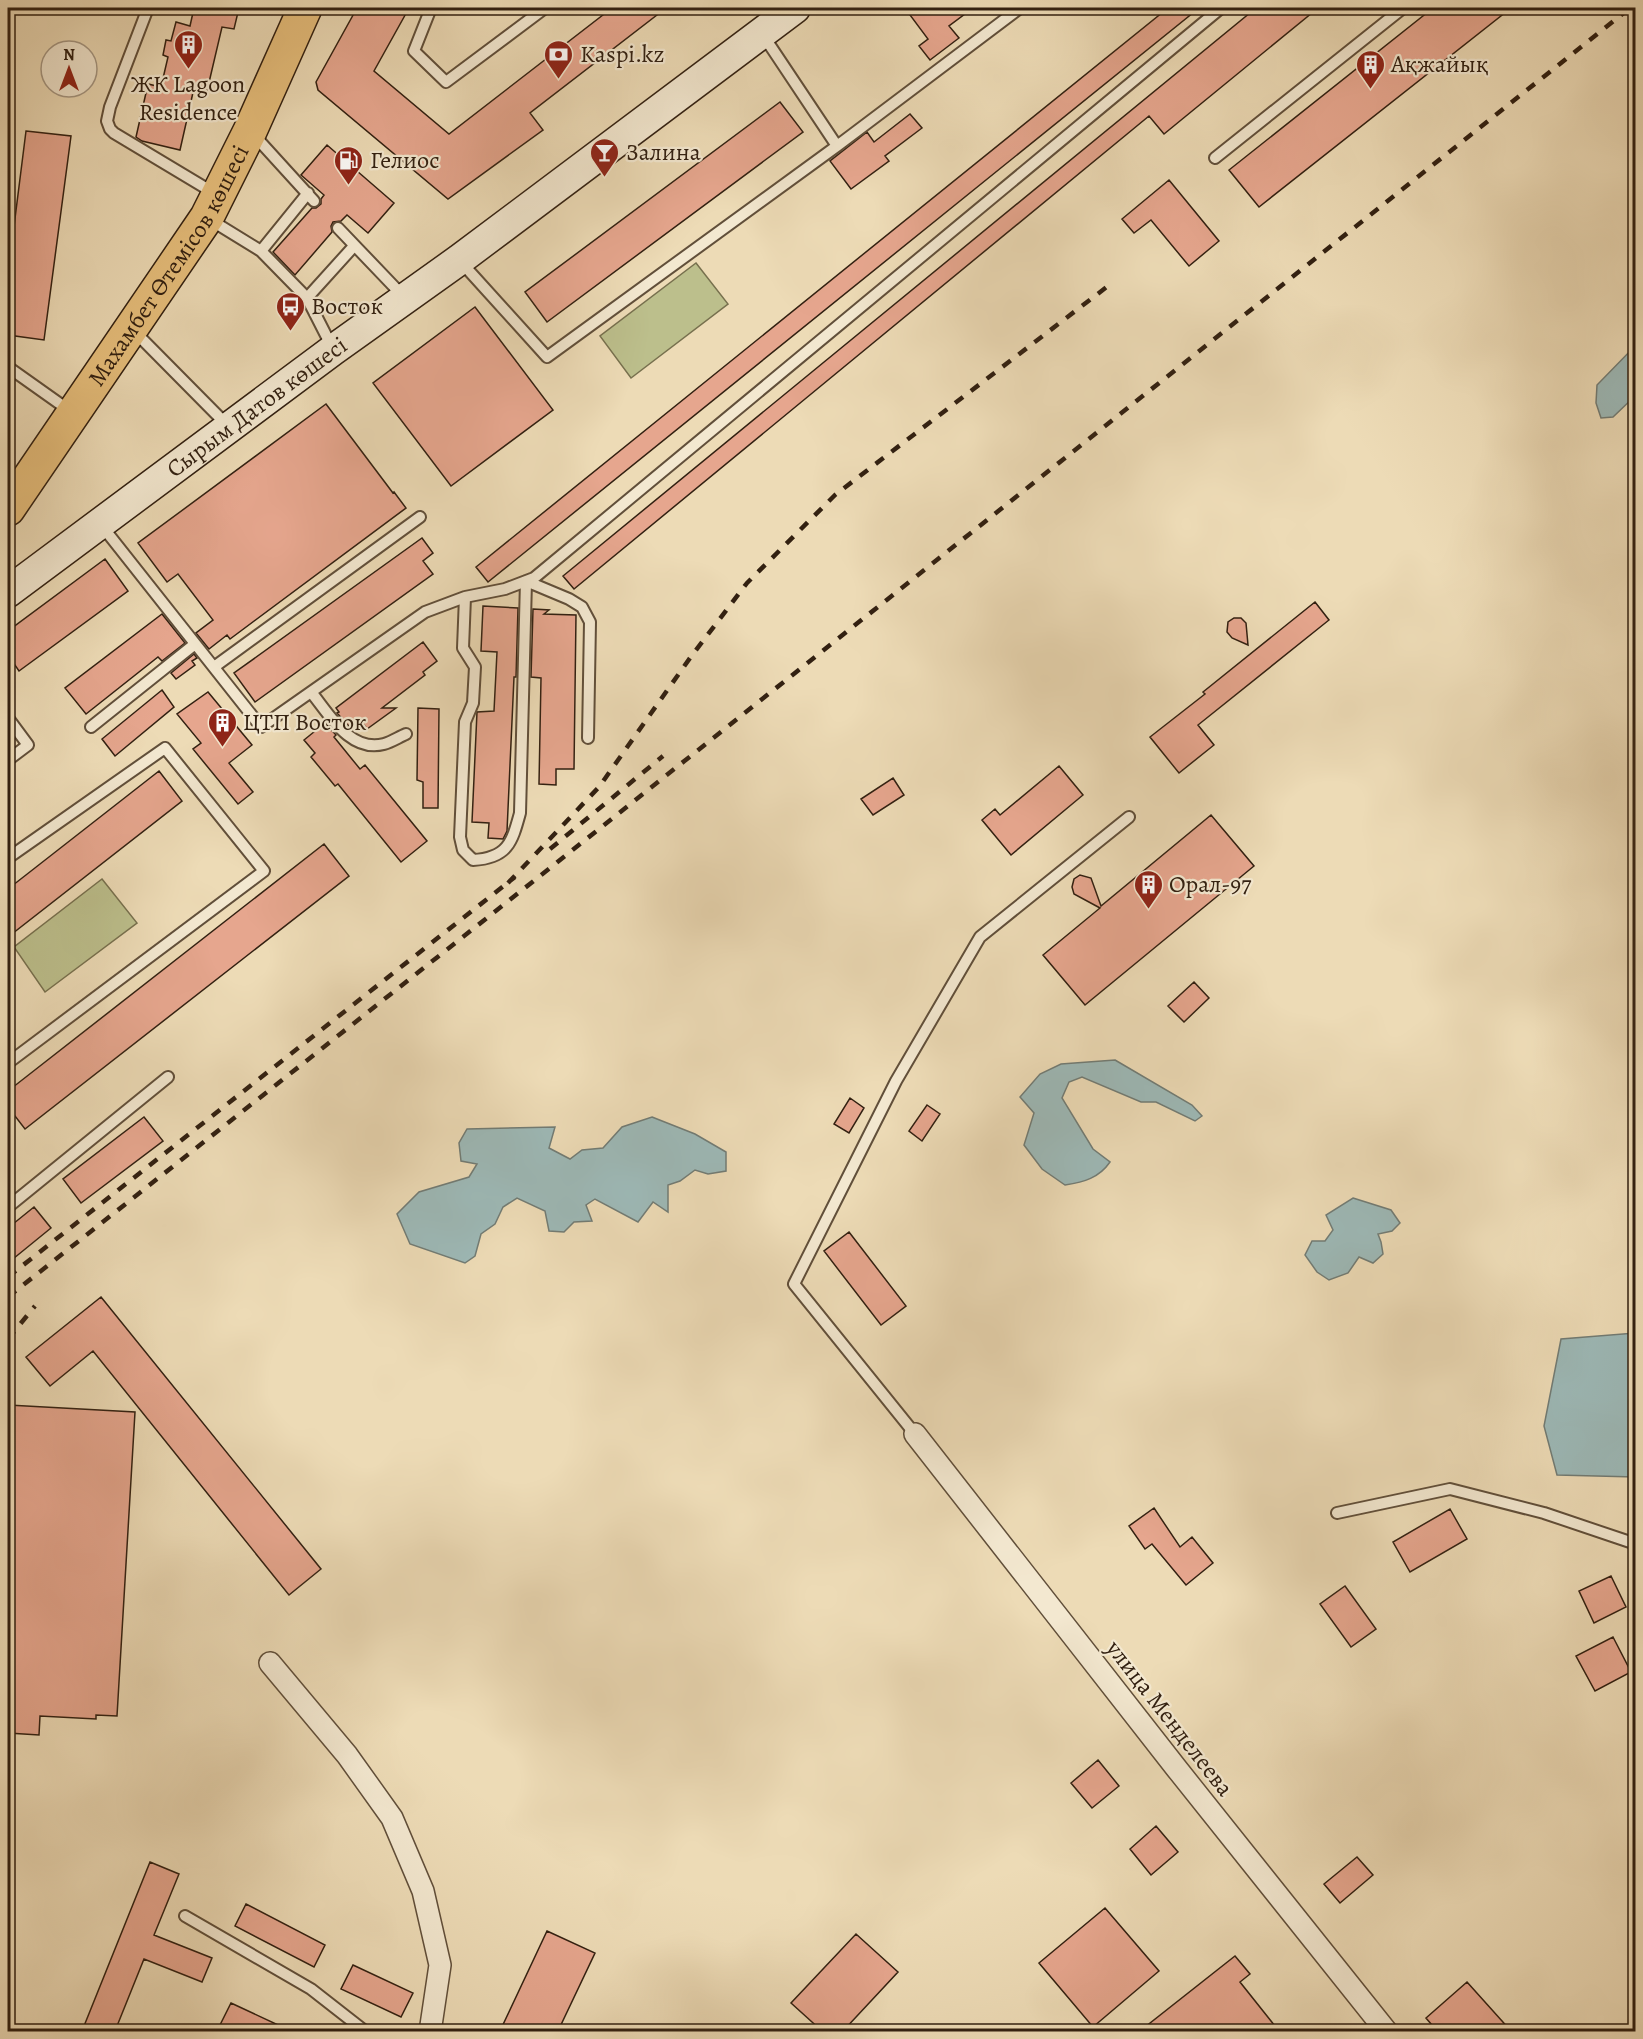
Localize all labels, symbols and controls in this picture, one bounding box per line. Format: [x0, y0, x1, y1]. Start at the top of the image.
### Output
building icon: ЖК Lagoon Residence [172, 28, 204, 70]
bank icon: Kaspi.kz [543, 38, 575, 80]
place label: Kaspi.kz [580, 38, 664, 70]
north arrow [39, 39, 99, 99]
text: N [63, 44, 75, 66]
building icon: Ақжайық [1354, 48, 1386, 90]
place label: Ақжайық [1390, 48, 1489, 80]
place label: ЖК Lagoon Residence [131, 68, 245, 128]
bar icon: Залина [589, 136, 621, 178]
place label: Залина [626, 136, 701, 168]
street label: Махамбет Өтемісов көшесі [80, 139, 257, 392]
fuel station icon: Гелиос [333, 144, 365, 186]
place label: Гелиос [370, 144, 440, 176]
bus stop icon: Восток [274, 290, 306, 332]
place label: Восток [311, 290, 383, 322]
street label: Сырым Датов көшесі [160, 329, 353, 485]
building icon: ЦТП Восток [206, 706, 238, 748]
place label: ЦТП Восток [243, 706, 367, 738]
building icon: Орал-97 [1132, 868, 1164, 910]
place label: Орал-97 [1169, 868, 1252, 900]
street label: улица Менделеева [1098, 1633, 1241, 1803]

